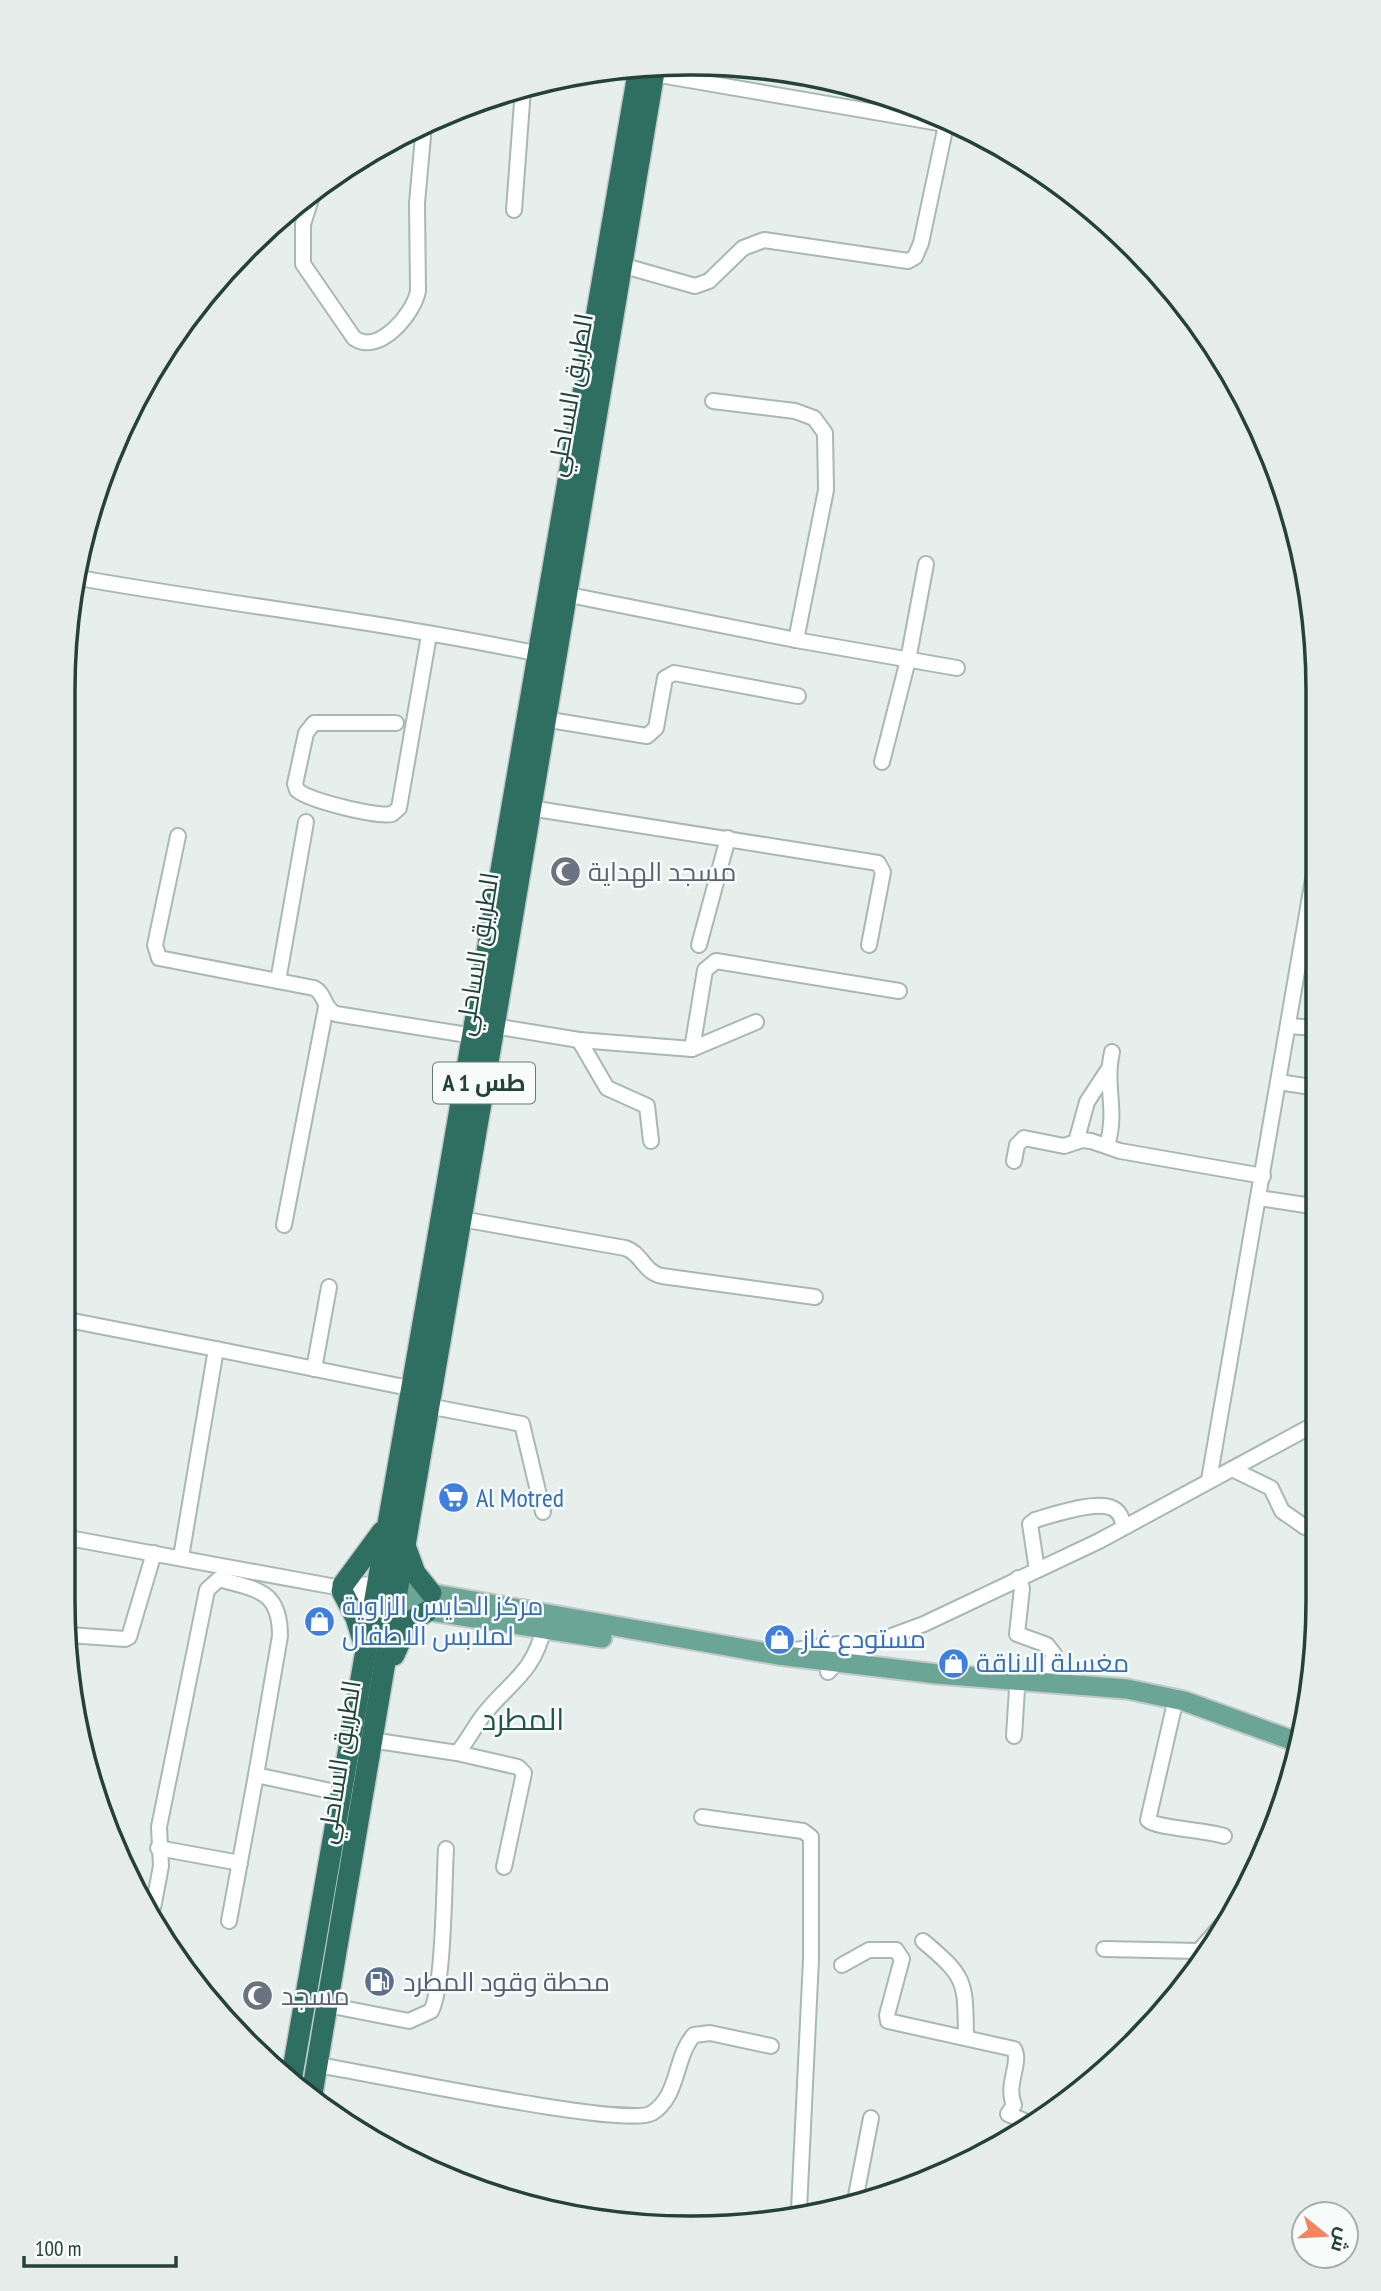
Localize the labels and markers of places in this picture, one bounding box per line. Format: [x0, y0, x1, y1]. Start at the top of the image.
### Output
mosque icon: مسجد الهداية [548, 855, 582, 889]
place label: مسجد الهداية [588, 855, 736, 888]
supermarket icon: Al Motred [436, 1481, 470, 1515]
place label: Al Motred [476, 1481, 564, 1514]
place label: مركز الحايس الزاوية لملابس الاطفال [342, 1589, 544, 1652]
shop icon: مركز الحايس الزاوية لملابس الاطفال [302, 1604, 336, 1638]
shop icon: مستودع غاز [762, 1622, 796, 1656]
place label: مستودع غاز [800, 1622, 926, 1656]
shop icon: مغسلة الاناقة [936, 1646, 970, 1680]
place label: مغسلة الاناقة [976, 1646, 1129, 1679]
fuel station icon: محطة وقود المطرد [363, 1965, 397, 1999]
place label: محطة وقود المطرد [403, 1965, 610, 1998]
mosque icon: مسجد [241, 1979, 275, 2013]
place label: مسجد [281, 1979, 350, 2012]

